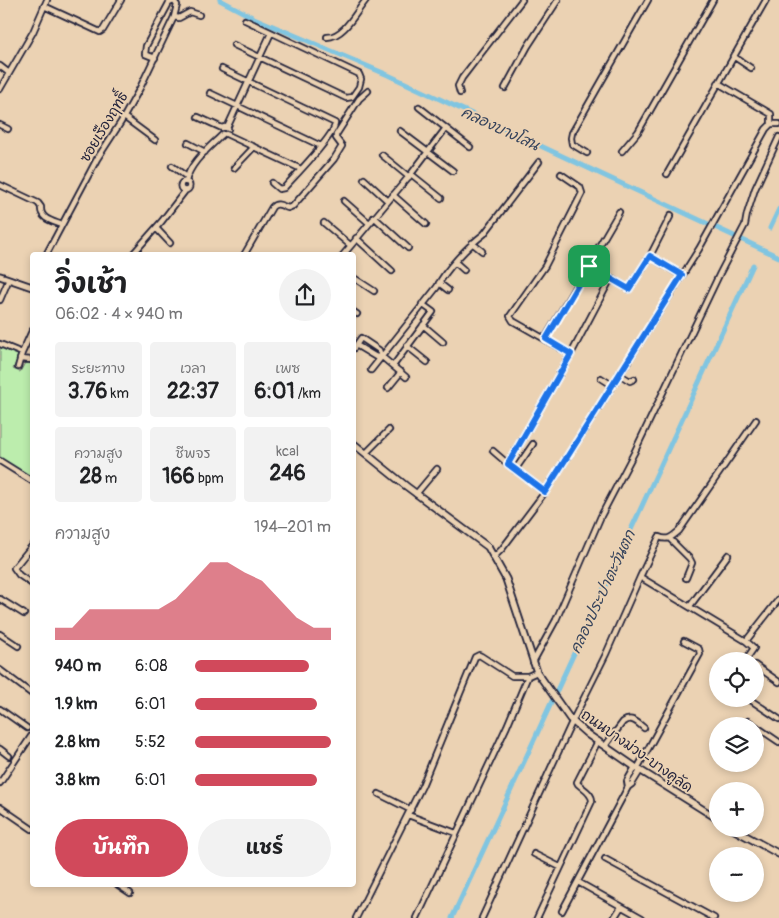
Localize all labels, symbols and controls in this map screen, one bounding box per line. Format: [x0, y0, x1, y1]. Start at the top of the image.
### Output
street label: ซอยเรืองฤทธิ์ [73, 87, 132, 165]
water label: คลองบางโสน [458, 102, 543, 156]
pin [568, 245, 610, 287]
icon: arrive [575, 252, 603, 280]
text: วิ่งเช้า [55, 267, 127, 302]
button: share [279, 269, 331, 321]
text: 06:02 · 4 × 940 m [55, 304, 183, 324]
text: ระยะทาง [72, 360, 125, 377]
text: เวลา [180, 360, 206, 377]
text: เพซ [275, 360, 300, 377]
text: 3.76 [68, 378, 108, 405]
text: 22:37 [167, 378, 219, 405]
text: 6:01 [254, 378, 295, 405]
text: km [108, 385, 129, 402]
text: /km [295, 385, 321, 402]
text: kcal [276, 443, 299, 460]
text: ความสูง [74, 445, 123, 462]
text: ชีพจร [175, 445, 211, 462]
text: 246 [270, 460, 306, 487]
text: 28 [79, 463, 102, 490]
text: 166 [162, 463, 195, 490]
text: m [102, 470, 117, 487]
text: bpm [195, 470, 224, 487]
text: 194–201 m [254, 517, 331, 537]
text: ความสูง [55, 524, 110, 544]
water label: คลองประปาตะวันตก [566, 526, 640, 657]
map controls [709, 652, 764, 902]
button: locate [709, 652, 764, 707]
text: 940 m [55, 656, 101, 676]
text: 6:08 [135, 656, 168, 676]
text: 1.9 km [55, 694, 97, 714]
text: 6:01 [135, 694, 166, 714]
street label: ถนนบางม่วง-บางคูลัด [577, 706, 696, 797]
button: layers [709, 717, 764, 772]
text: 2.8 km [55, 732, 100, 752]
text: 5:52 [135, 732, 166, 752]
text: 3.8 km [55, 770, 100, 790]
text: 6:01 [135, 770, 166, 790]
button: + [709, 782, 764, 837]
button: บันทึก [55, 819, 188, 877]
button: แชร์ [198, 819, 331, 877]
button: − [709, 847, 764, 902]

